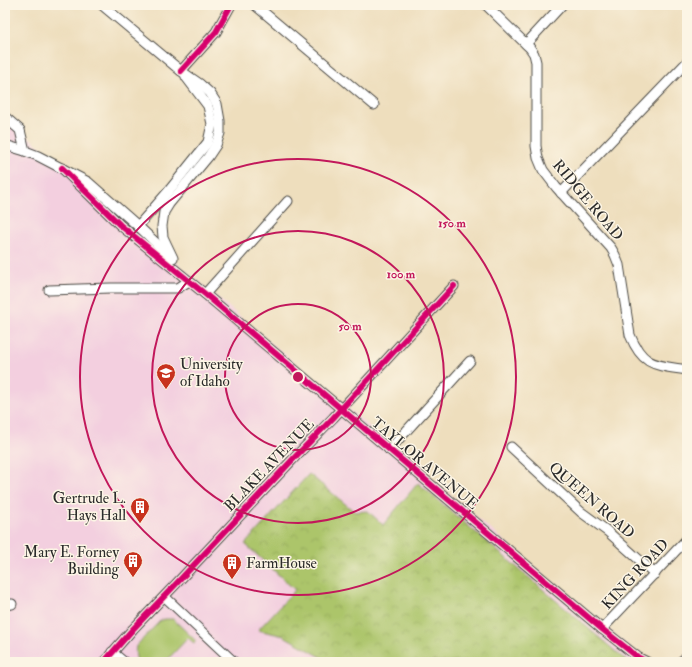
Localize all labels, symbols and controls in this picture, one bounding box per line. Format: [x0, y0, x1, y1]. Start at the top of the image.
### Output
street label: RIDGE ROAD [548, 156, 627, 245]
text: 150 m [438, 216, 466, 231]
text: 100 m [387, 267, 416, 282]
text: 50 m [338, 319, 362, 334]
place label: University of Idaho [180, 355, 243, 391]
school or university icon: University of Idaho [155, 362, 177, 390]
centre of rings [291, 370, 305, 384]
street label: TAYLOR AVENUE [367, 413, 482, 514]
street label: BLAKE AVENUE [220, 415, 319, 516]
street label: QUEEN ROAD [545, 458, 638, 543]
place label: Gertrude L. Hays Hall [53, 489, 126, 525]
building icon: Gertrude L. Hays Hall [129, 496, 151, 524]
street label: KING ROAD [598, 535, 673, 614]
place label: Mary E. Forney Building [24, 543, 120, 579]
building icon: Mary E. Forney Building [122, 550, 144, 578]
building icon: FarmHouse [221, 552, 243, 580]
place label: FarmHouse [246, 554, 317, 573]

